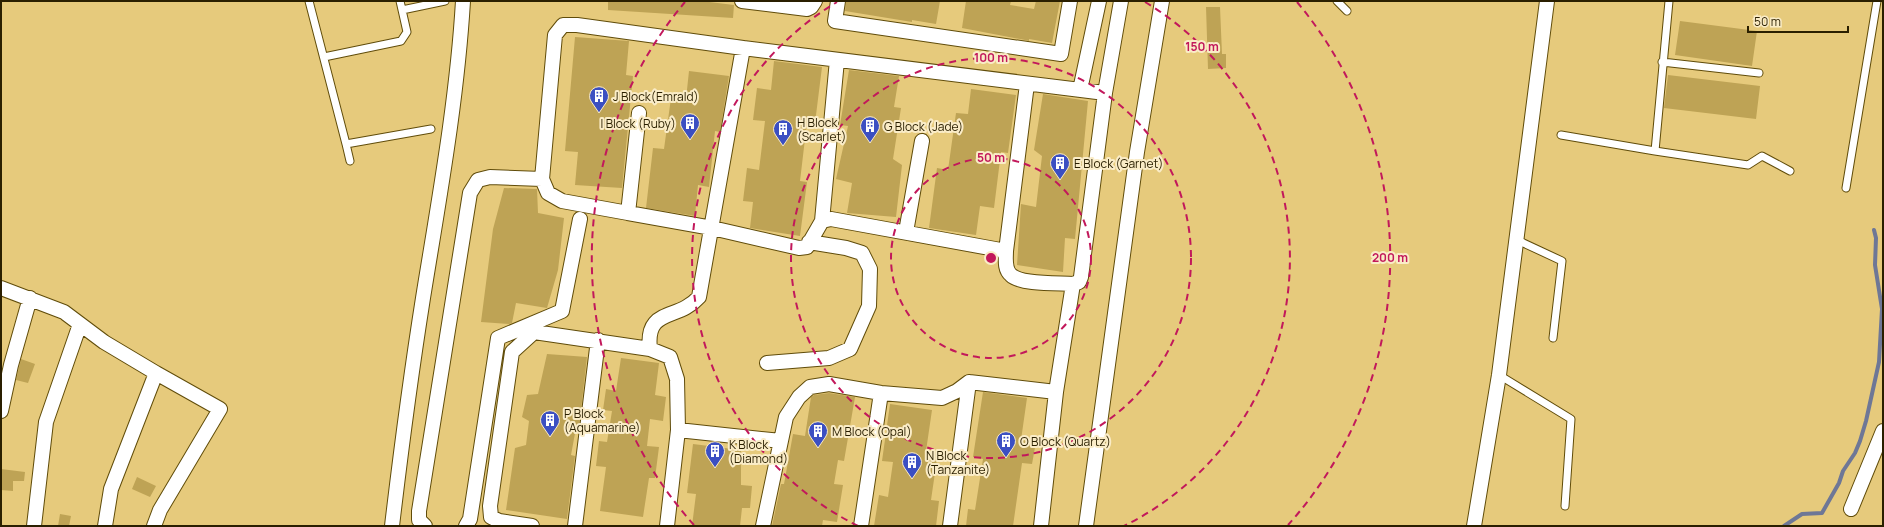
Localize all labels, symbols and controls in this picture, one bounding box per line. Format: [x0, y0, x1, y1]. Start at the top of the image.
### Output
scale bar [1748, 8, 1848, 34]
text: 50 m [1754, 13, 1781, 30]
text: 150 m [1185, 38, 1219, 55]
text: 100 m [974, 49, 1008, 66]
building icon: J Block(Emrald) [588, 85, 610, 113]
place label: J Block(Emrald) [613, 88, 699, 105]
building icon: I Block (Ruby) [679, 112, 701, 140]
place label: H Block (Scarlet) [797, 114, 846, 145]
place label: I Block (Ruby) [601, 115, 676, 132]
building icon: G Block (Jade) [859, 115, 881, 143]
building icon: H Block (Scarlet) [772, 118, 794, 146]
place label: G Block (Jade) [884, 118, 963, 135]
text: 50 m [977, 149, 1005, 166]
building icon: E Block (Garnet) [1049, 152, 1071, 180]
place label: E Block (Garnet) [1074, 155, 1163, 172]
text: 200 m [1372, 249, 1408, 266]
centre of rings [984, 251, 998, 265]
place label: P Block (Aquamarine) [564, 405, 640, 436]
building icon: P Block (Aquamarine) [539, 409, 561, 437]
building icon: M Block (Opal) [807, 420, 829, 448]
place label: M Block (Opal) [832, 423, 912, 440]
building icon: O Block (Quartz) [995, 430, 1017, 458]
place label: O Block (Quartz) [1020, 433, 1111, 450]
place label: K Block (Diamond) [729, 436, 788, 467]
building icon: K Block (Diamond) [704, 440, 726, 468]
place label: N Block (Tanzanite) [926, 447, 990, 478]
building icon: N Block (Tanzanite) [901, 451, 923, 479]

